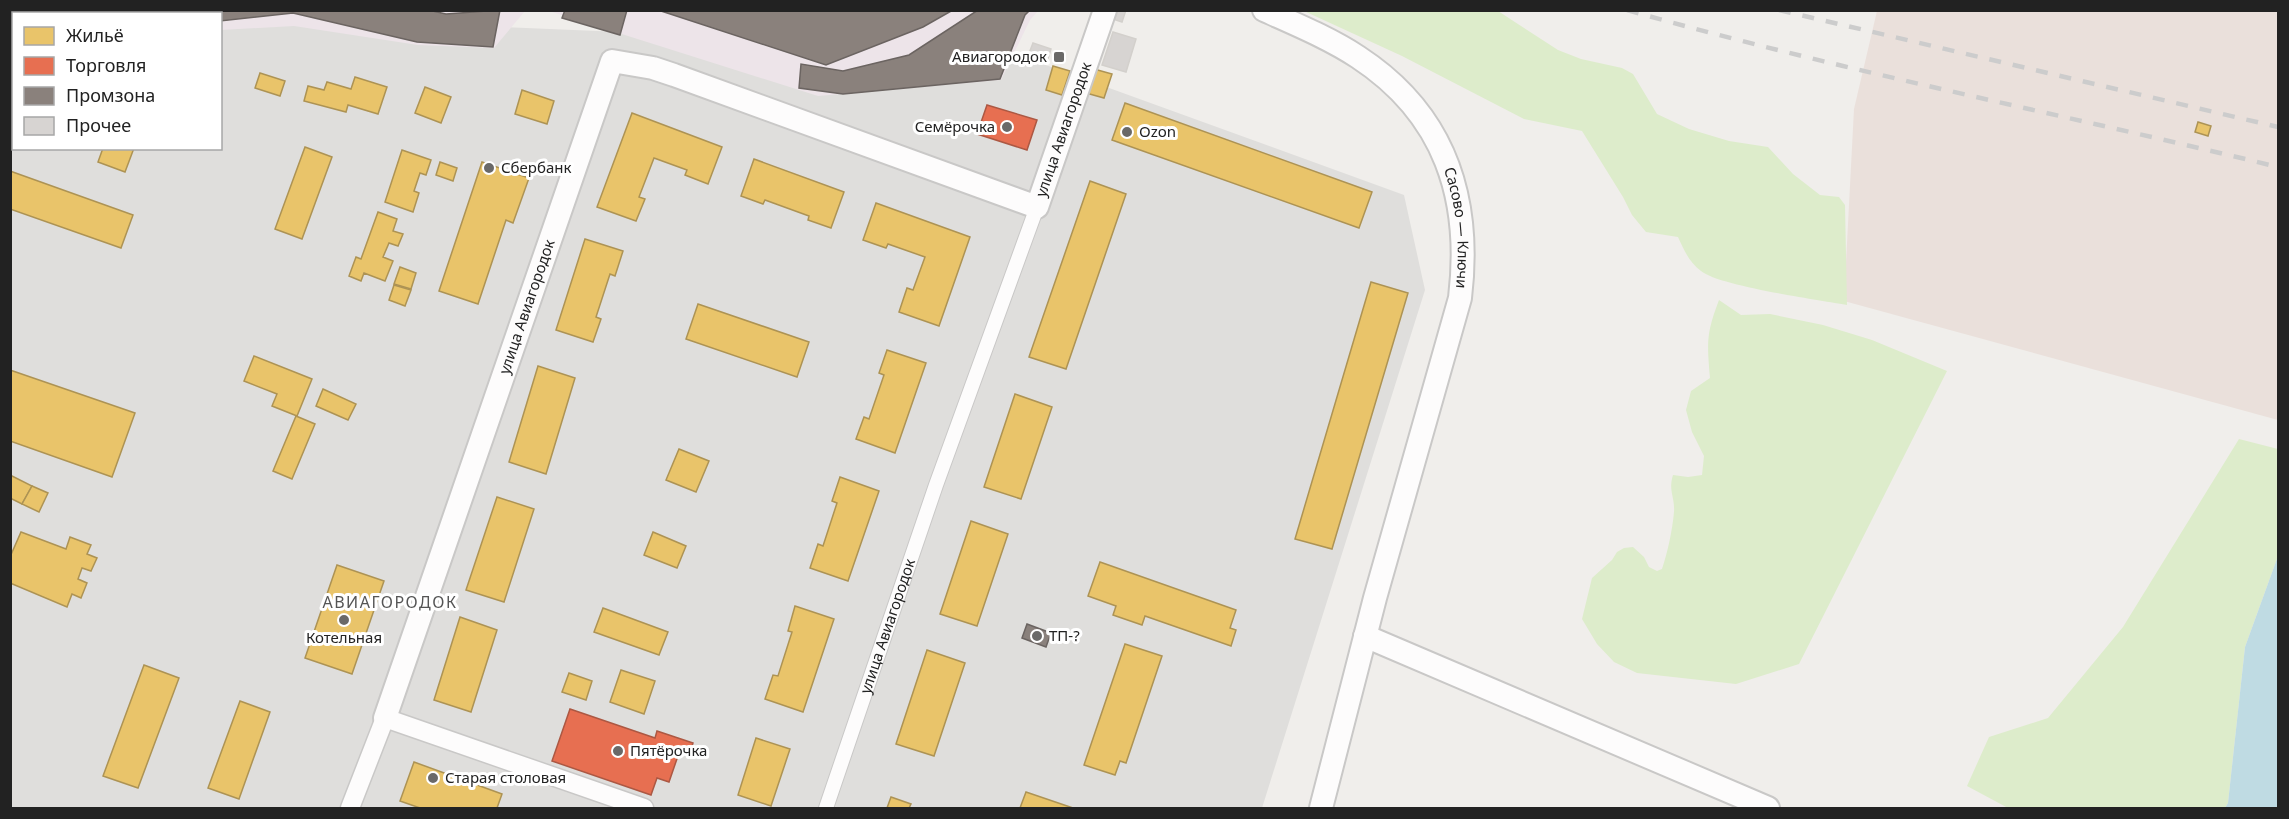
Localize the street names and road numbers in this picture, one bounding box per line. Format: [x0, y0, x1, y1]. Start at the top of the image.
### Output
street label: улица Авиагородок [1030, 59, 1095, 199]
street label: Сасово — Ключи [1440, 164, 1474, 289]
street label: улица Авиагородок [494, 236, 559, 377]
street label: улица Авиагородок [855, 556, 919, 696]

